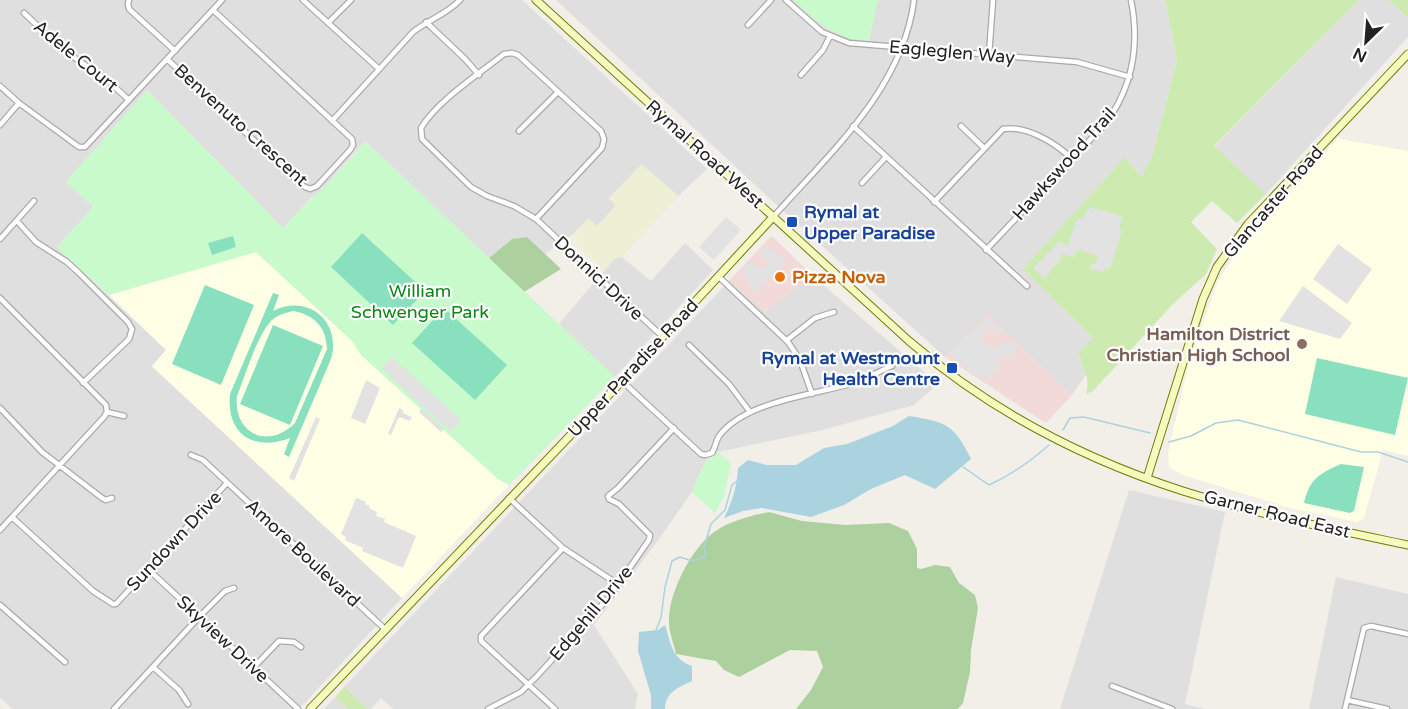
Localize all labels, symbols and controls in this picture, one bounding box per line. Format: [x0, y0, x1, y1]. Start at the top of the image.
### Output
north arrow [1336, 12, 1396, 72]
street label: Adele Court [29, 15, 123, 97]
street label: Eagleglen Way [888, 36, 1016, 68]
text: N [1350, 43, 1370, 66]
street label: Benvenuto Crescent [170, 59, 312, 191]
street label: Rymal Road West [641, 95, 769, 213]
street label: Hawkswood Trail [1008, 103, 1120, 225]
street label: Glancaster Road [1218, 141, 1328, 263]
place label: Rymal at Upper Paradise [804, 201, 935, 244]
marker: Rymal at Upper Paradise [785, 215, 799, 229]
street label: Donnici Drive [550, 231, 648, 325]
place label: Pizza Nova [792, 266, 886, 288]
marker: Pizza Nova [773, 270, 787, 284]
park label: William Schwenger Park [351, 280, 489, 323]
street label: Upper Paradise Road [563, 294, 703, 442]
place label: Hamilton District Christian High School [1107, 323, 1290, 366]
marker: Hamilton District Christian High School [1295, 337, 1309, 351]
place label: Rymal at Westmount Health Centre [761, 347, 940, 390]
marker: Rymal at Westmount Health Centre [945, 361, 959, 375]
street label: Garner Road East [1201, 485, 1353, 543]
street label: Sundown Drive [122, 486, 226, 596]
street label: Amore Boulevard [241, 494, 365, 612]
street label: Edgehill Drive [545, 561, 637, 665]
street label: Skyview Drive [172, 591, 274, 687]

